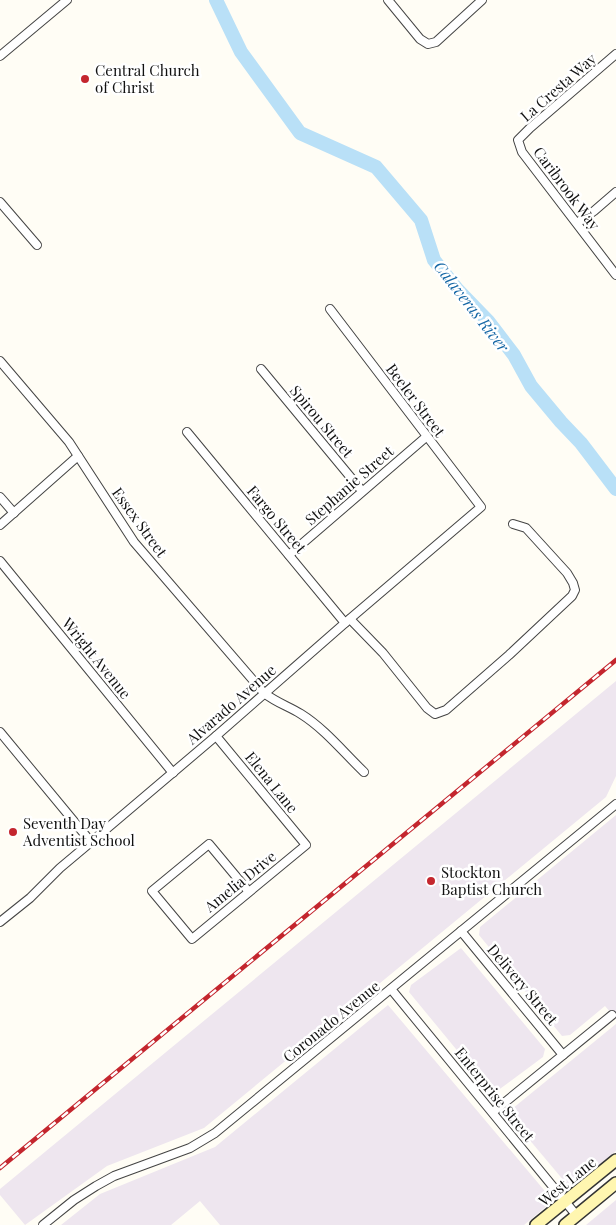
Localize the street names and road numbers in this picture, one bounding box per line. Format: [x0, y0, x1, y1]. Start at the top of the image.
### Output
street label: La Cresta Way [516, 48, 601, 126]
street label: Caribrook Way [529, 142, 605, 234]
street label: Beeler Street [382, 359, 450, 441]
street label: Spirou Street [286, 381, 359, 462]
street label: Stephanie Street [301, 441, 398, 529]
street label: Fargo Street [243, 481, 312, 558]
street label: Essex Street [108, 483, 172, 561]
street label: Wright Avenue [58, 613, 136, 703]
street label: Alvarado Avenue [181, 660, 280, 749]
street label: Elena Lane [241, 747, 303, 817]
street label: Amelia Drive [199, 846, 280, 917]
street label: Delivery Street [483, 939, 563, 1029]
street label: Coronado Avenue [278, 976, 384, 1066]
street label: Enterprise Street [451, 1043, 540, 1146]
street label: West Lane [533, 1152, 600, 1211]

